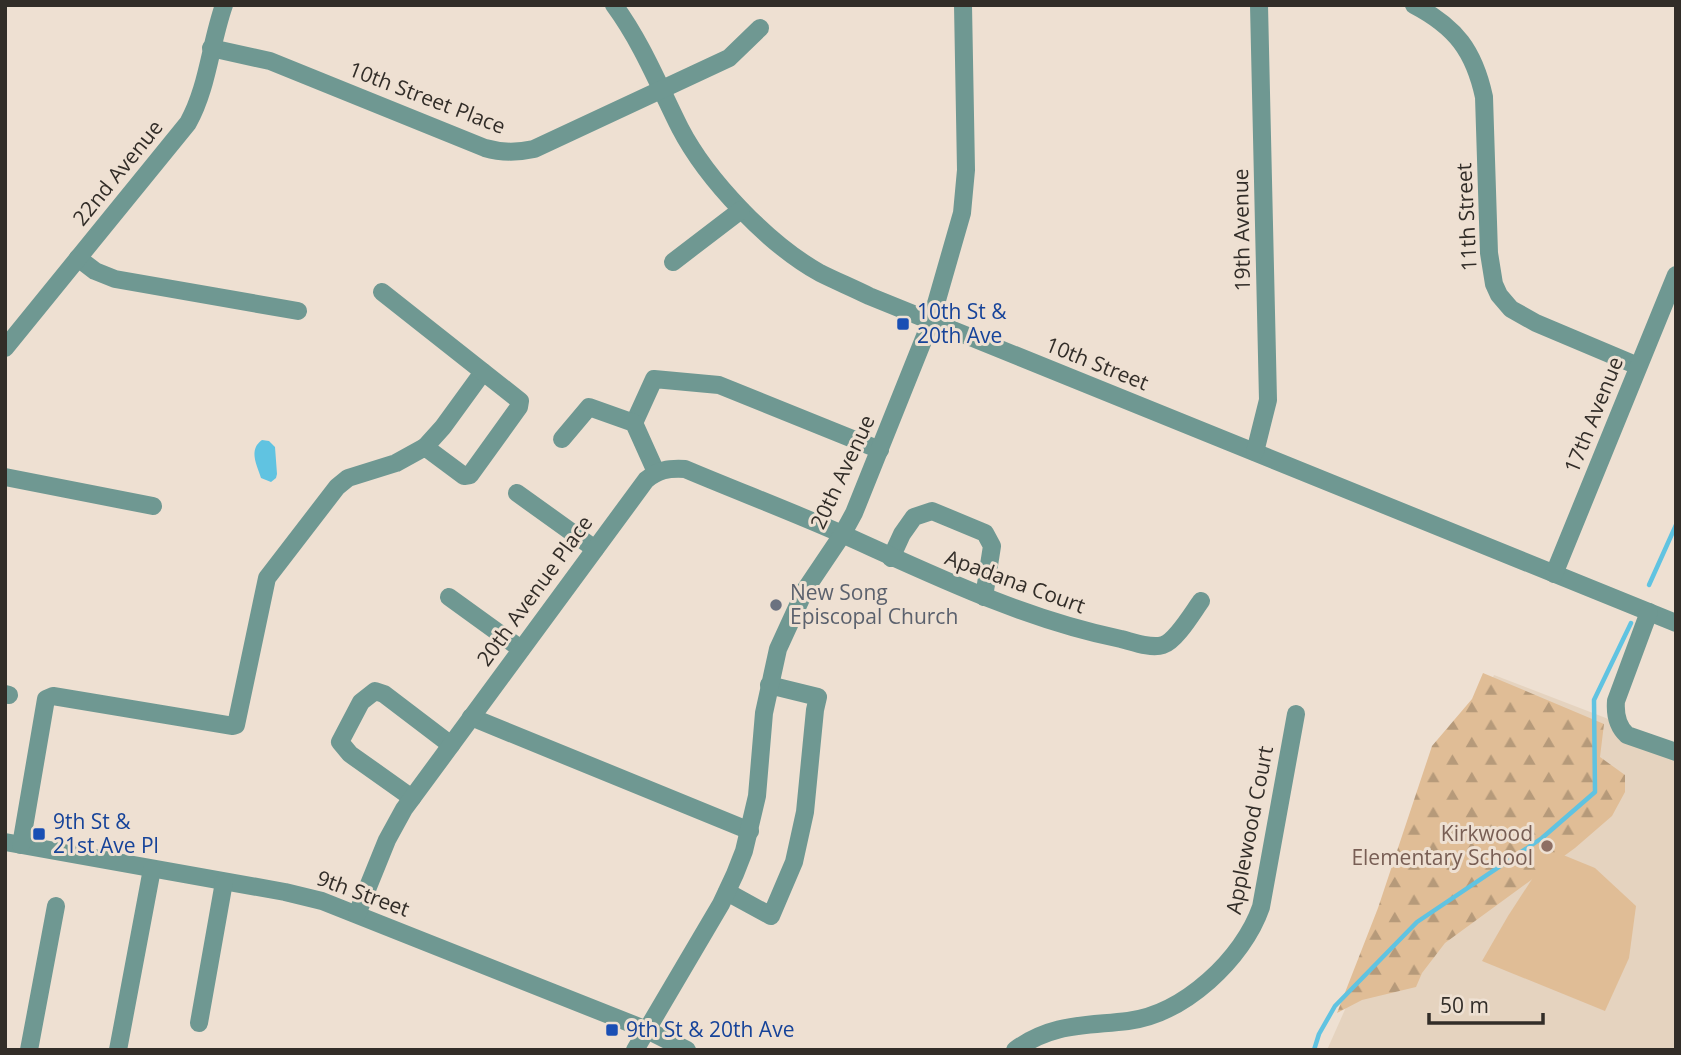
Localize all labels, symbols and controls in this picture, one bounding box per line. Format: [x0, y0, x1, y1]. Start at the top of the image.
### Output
street label: 10th Street Place [345, 54, 510, 140]
street label: 22nd Avenue [66, 114, 168, 231]
street label: 11th Street [1449, 162, 1483, 272]
street label: 19th Avenue [1226, 168, 1256, 292]
place label: 10th St & 20th Ave [917, 297, 1007, 349]
marker: 10th St & 20th Ave [895, 316, 911, 332]
street label: 10th Street [1042, 330, 1153, 396]
street label: 17th Avenue [1557, 352, 1629, 477]
street label: 20th Avenue [803, 410, 881, 533]
street label: 20th Avenue Place [470, 509, 598, 671]
street label: Apadana Court [941, 543, 1089, 619]
place label: New Song Episcopal Church [790, 578, 958, 630]
marker: New Song Episcopal Church [768, 597, 784, 613]
street label: Applewood Court [1219, 743, 1279, 916]
place label: 9th St & 21st Ave Pl [53, 807, 159, 859]
place label: Kirkwood Elementary School [1351, 819, 1533, 871]
marker: 9th St & 21st Ave Pl [31, 826, 47, 842]
marker: Kirkwood Elementary School [1539, 838, 1555, 854]
street label: 9th Street [313, 863, 413, 923]
scale bar [1429, 982, 1543, 1026]
text: 50 m [1440, 991, 1489, 1019]
place label: 9th St & 20th Ave [626, 1015, 794, 1043]
marker: 9th St & 20th Ave [604, 1022, 620, 1038]

